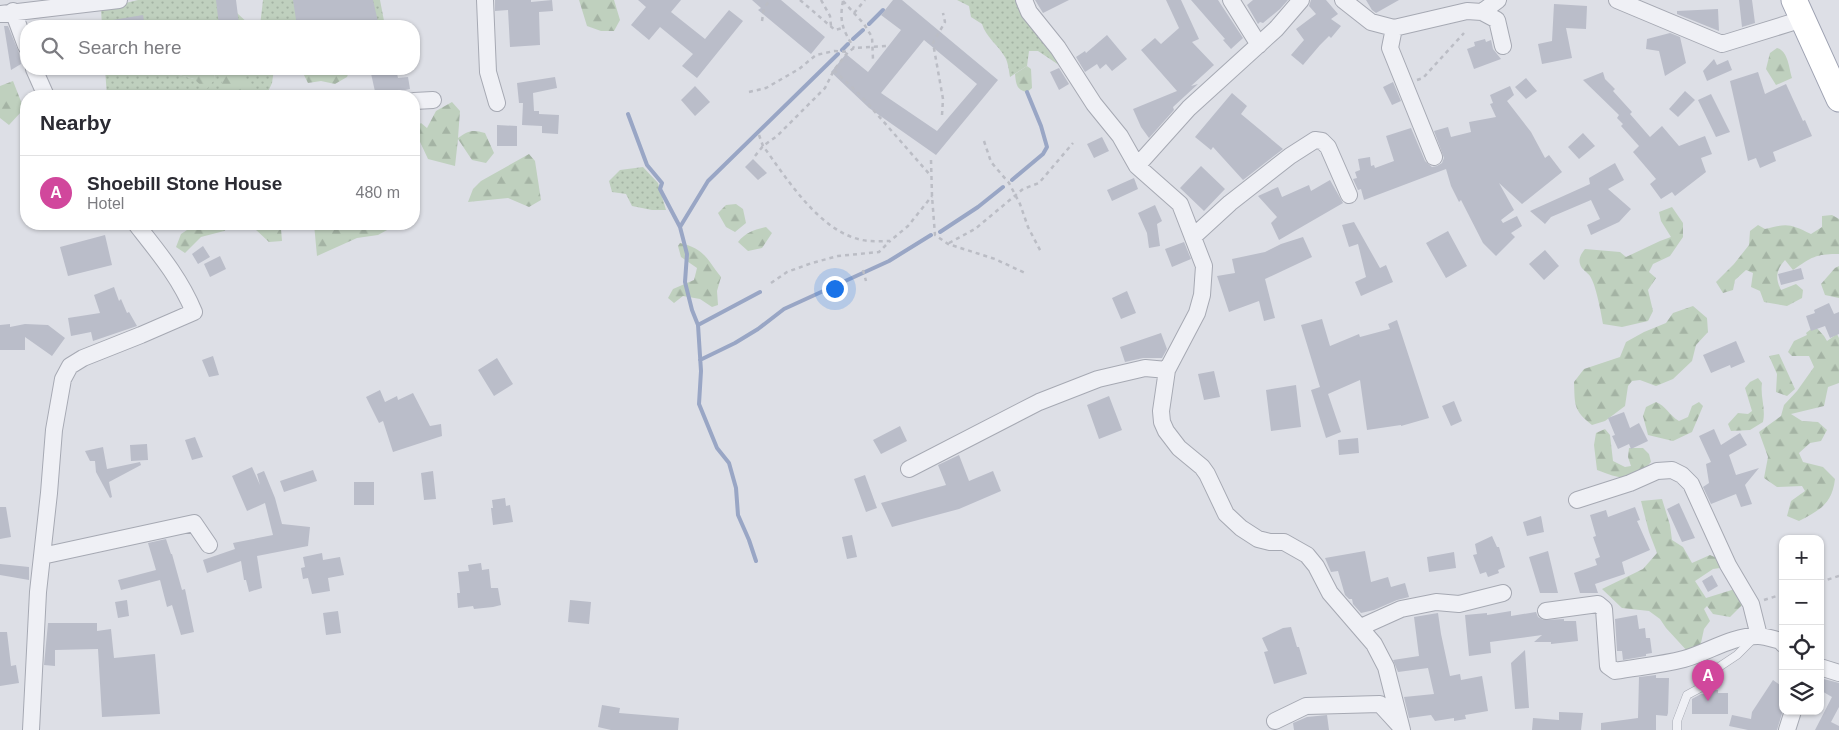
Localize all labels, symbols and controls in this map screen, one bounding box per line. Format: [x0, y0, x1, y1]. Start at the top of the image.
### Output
search box [20, 20, 420, 75]
icon: search [38, 34, 66, 62]
text: Search here [78, 37, 182, 58]
text: Nearby [40, 111, 111, 134]
text: Shoebill Stone House [87, 173, 282, 194]
text: A [50, 184, 62, 201]
text: 480 m [356, 184, 400, 201]
text: Hotel [87, 195, 124, 212]
your location [822, 276, 848, 302]
map controls [1779, 535, 1824, 715]
button: + [1779, 535, 1824, 580]
button: − [1779, 580, 1824, 625]
button: locate [1779, 625, 1824, 670]
pin: A [1692, 660, 1724, 701]
button: layers [1779, 670, 1824, 715]

